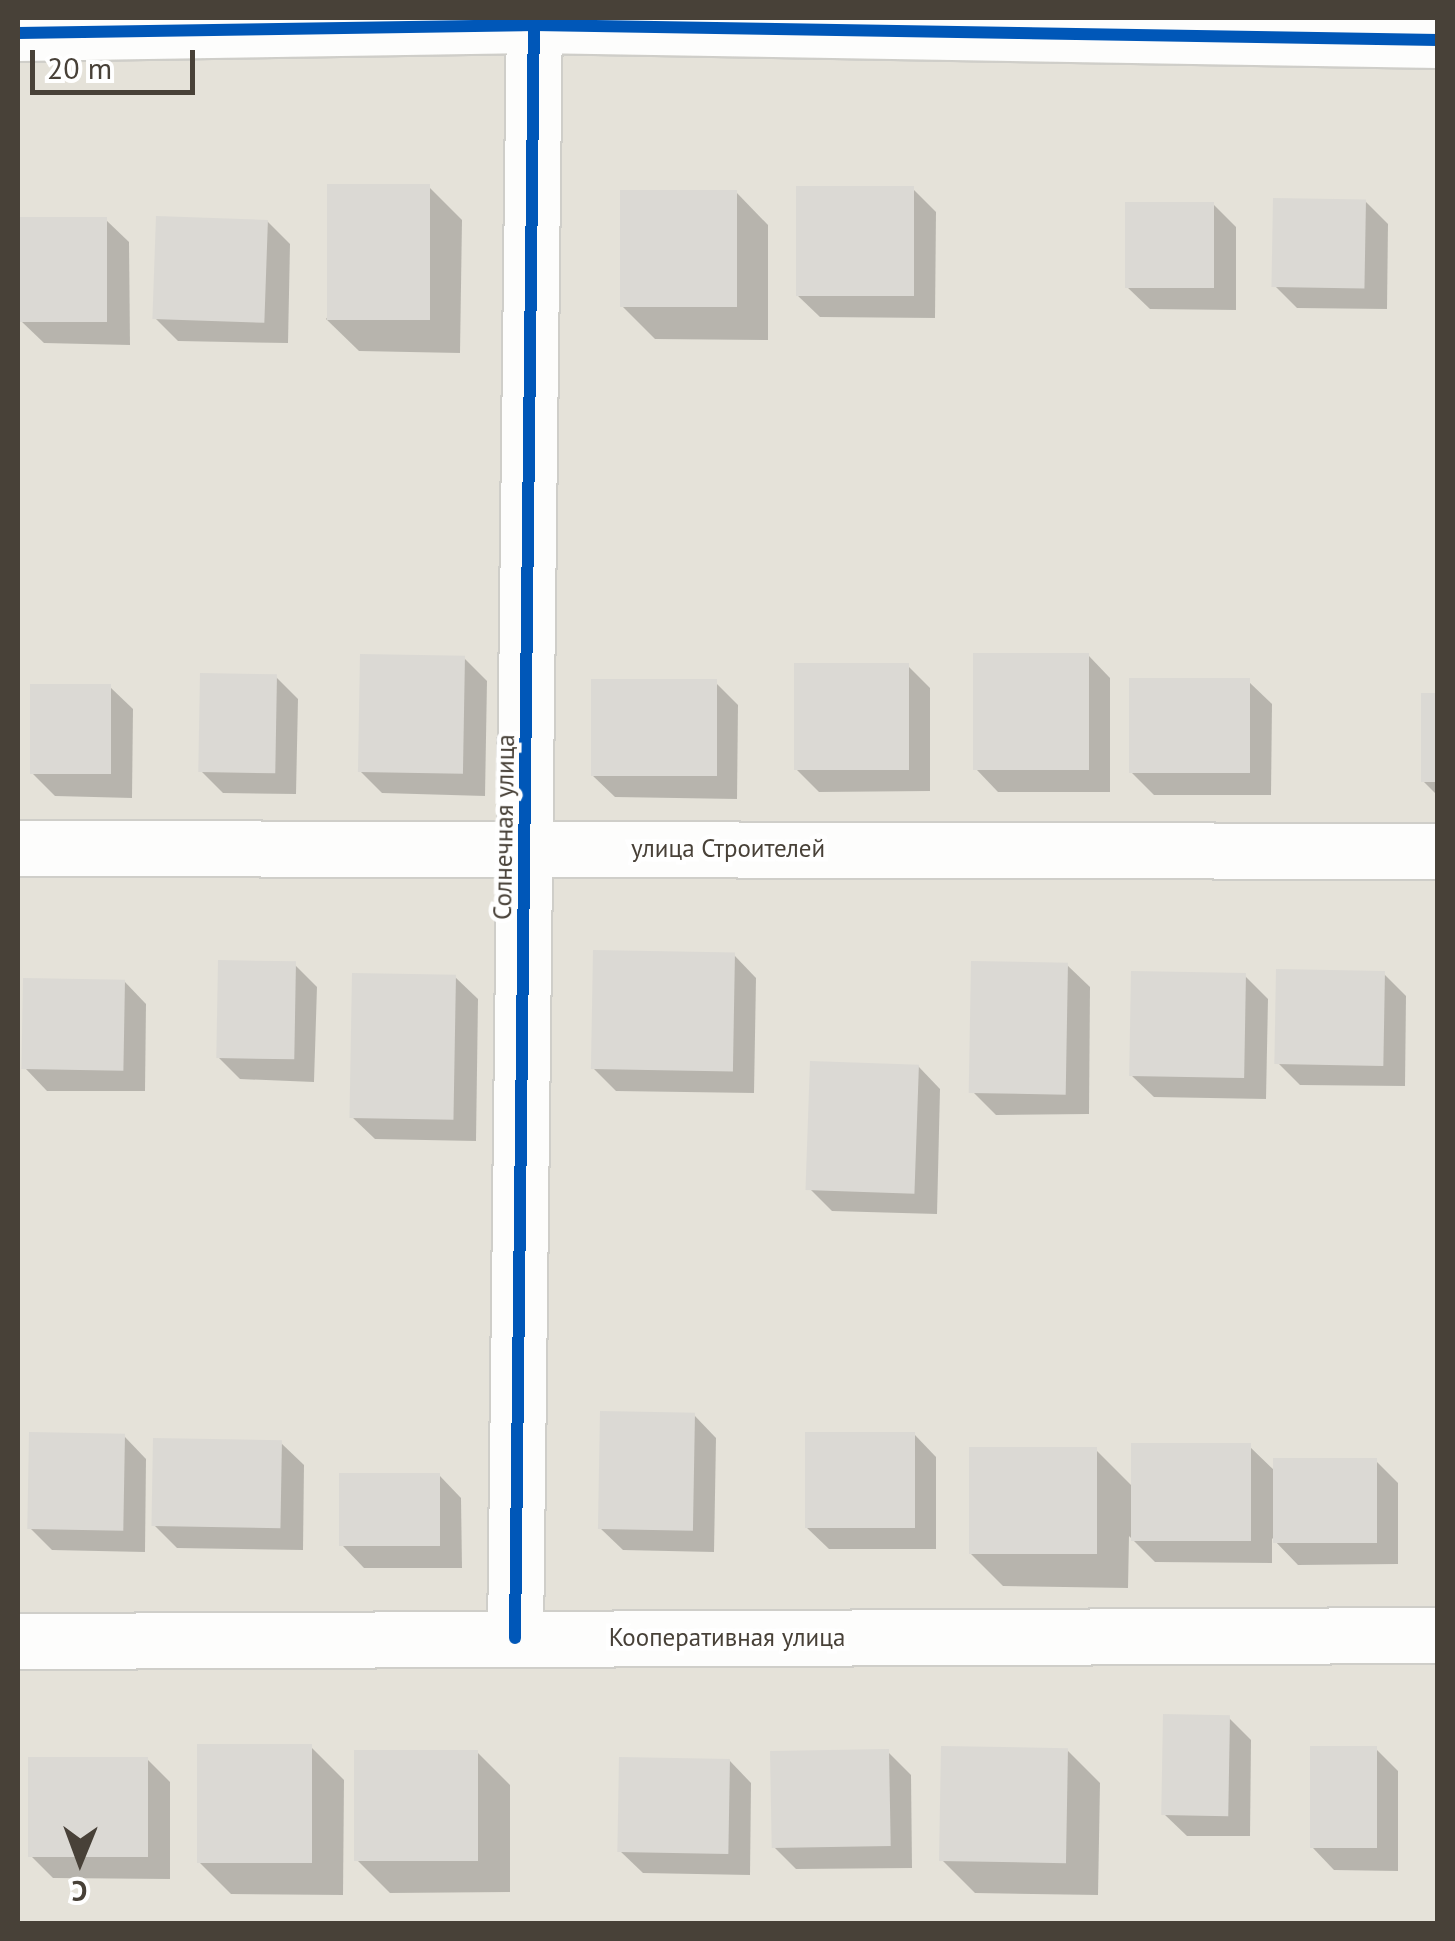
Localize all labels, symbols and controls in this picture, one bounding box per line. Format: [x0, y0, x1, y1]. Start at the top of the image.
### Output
scale bar [35, 30, 200, 92]
text: 20 m [47, 48, 112, 87]
street label: Солнечная улица [487, 734, 521, 920]
street label: улица Строителей [631, 833, 825, 863]
street label: Кооперативная улица [609, 1622, 845, 1652]
north arrow [30, 1811, 130, 1911]
text: С [71, 1873, 88, 1910]

